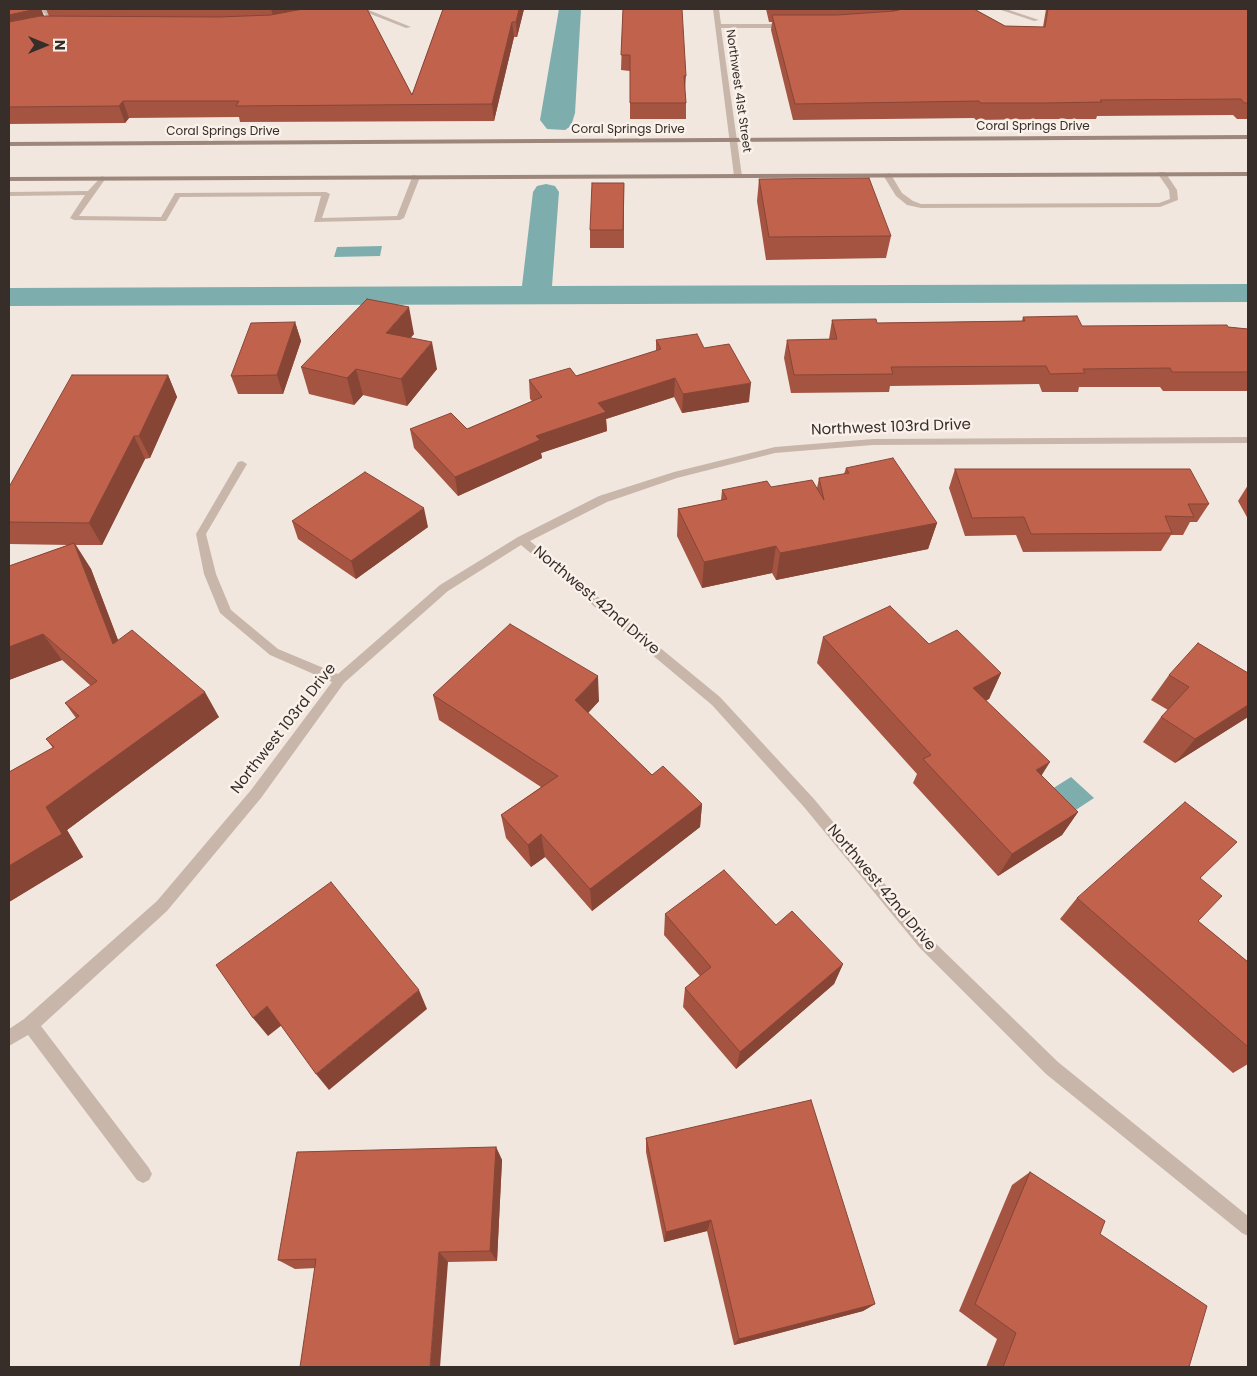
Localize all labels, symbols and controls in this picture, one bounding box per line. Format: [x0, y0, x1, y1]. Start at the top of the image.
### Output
north arrow [20, 20, 70, 70]
street label: Northwest 41st Street [722, 29, 754, 153]
text: N [50, 40, 70, 50]
street label: Coral Springs Drive [976, 120, 1090, 134]
street label: Coral Springs Drive [571, 123, 685, 137]
street label: Coral Springs Drive [166, 125, 280, 139]
street label: Northwest 103rd Drive [811, 416, 971, 440]
street label: Northwest 42nd Drive [529, 543, 663, 659]
street label: Northwest 103rd Drive [228, 660, 340, 798]
street label: Northwest 42nd Drive [823, 821, 939, 955]

